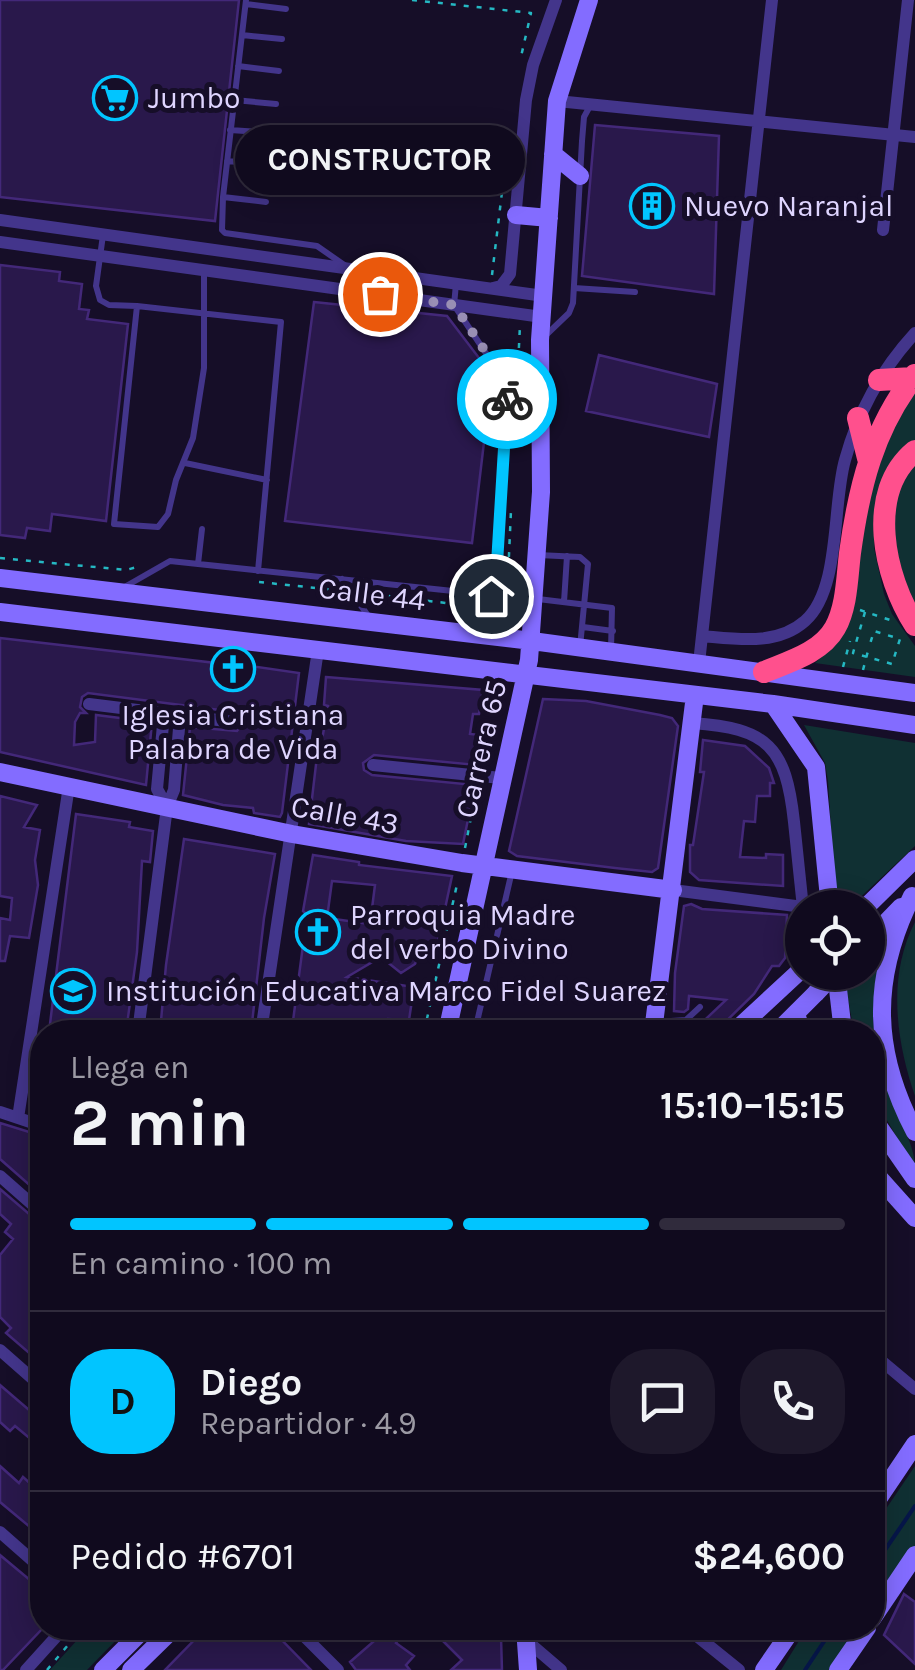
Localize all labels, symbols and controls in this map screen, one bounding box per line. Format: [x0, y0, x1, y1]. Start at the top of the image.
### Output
supermarket icon: Jumbo [92, 75, 138, 121]
place label: Jumbo [148, 80, 241, 116]
callout: CONSTRUCTOR [235, 124, 525, 194]
text: CONSTRUCTOR [268, 141, 492, 178]
building icon: Nuevo Naranjal [629, 183, 675, 229]
place label: Nuevo Naranjal [684, 188, 894, 224]
pin [338, 252, 423, 337]
icon: bag [353, 267, 408, 322]
courier [457, 349, 557, 449]
icon: bike [480, 372, 535, 427]
pin [449, 554, 534, 639]
icon: home [464, 569, 519, 624]
street label: Calle 44 [316, 570, 428, 618]
church icon: Iglesia Cristiana Palabra de Vida [210, 646, 256, 692]
street label: Carrera 65 [448, 676, 514, 822]
place label: Iglesia Cristiana Palabra de Vida [122, 697, 344, 767]
street label: Calle 43 [288, 788, 402, 842]
map controls [785, 890, 885, 990]
button: locate [785, 890, 885, 990]
place label: Parroquia Madre del verbo Divino [350, 897, 575, 967]
church icon: Parroquia Madre del verbo Divino [295, 909, 341, 955]
school or university icon: Institución Educativa Marco Fidel Suarez [50, 968, 96, 1014]
place label: Institución Educativa Marco Fidel Suarez [106, 973, 666, 1009]
text: Llega en [70, 1049, 189, 1086]
text: 15:10–15:15 [660, 1083, 845, 1128]
text: 2 min [70, 1085, 249, 1161]
text: En camino · 100 m [70, 1245, 332, 1282]
button: chat [610, 1349, 715, 1454]
button: phone [740, 1349, 845, 1454]
text: Diego [200, 1360, 302, 1405]
text: D [109, 1379, 136, 1424]
text: Repartidor · 4.9 [200, 1405, 417, 1442]
text: Pedido #6701 [70, 1534, 295, 1579]
text: $24,600 [692, 1534, 845, 1579]

